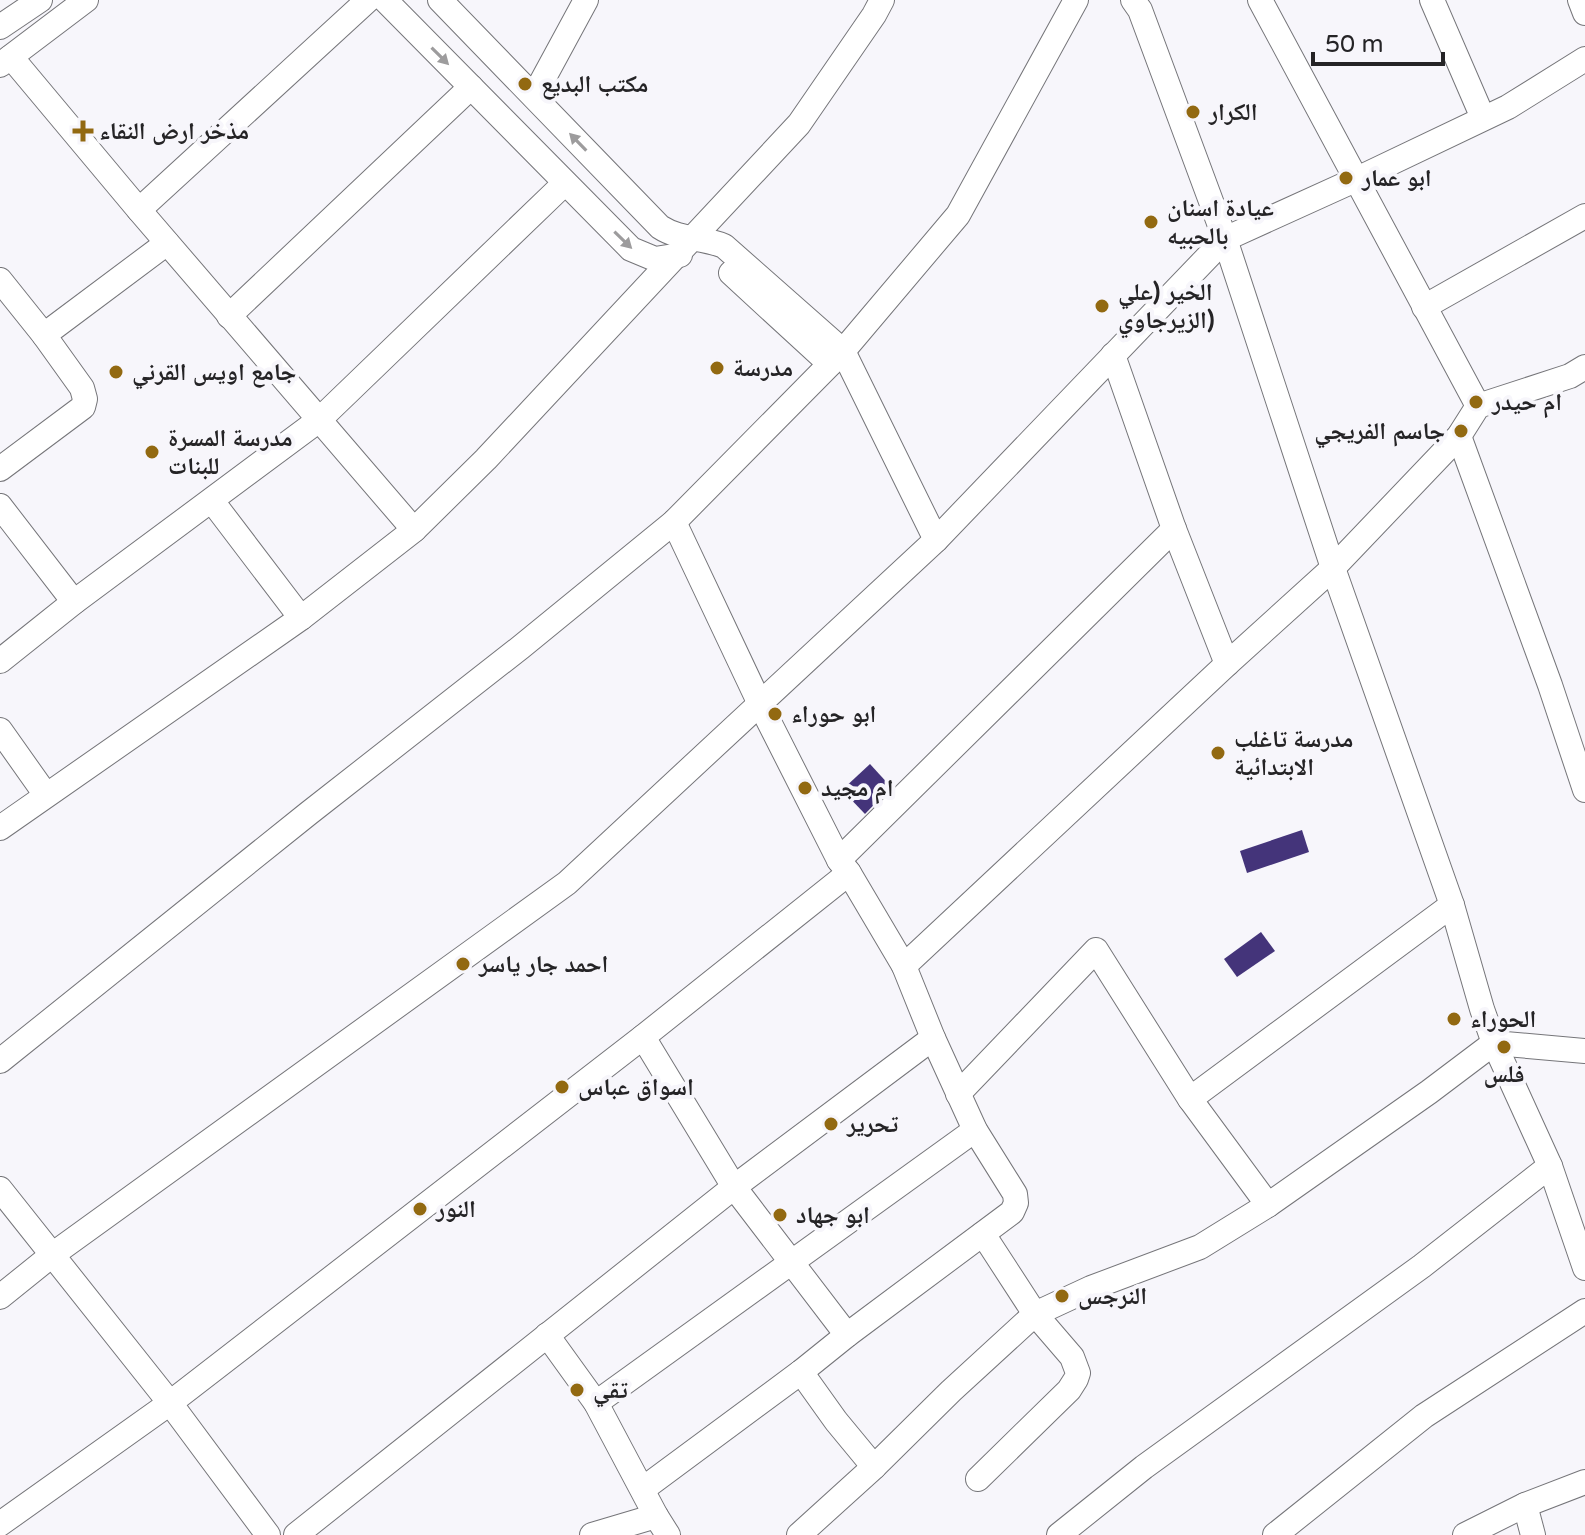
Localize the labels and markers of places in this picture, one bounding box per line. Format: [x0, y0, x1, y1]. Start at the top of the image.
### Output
place label: مكتب البديع [541, 70, 648, 100]
marker: مكتب البديع [516, 75, 534, 93]
place label: الكرار [1208, 98, 1258, 127]
marker: الكرار [1184, 103, 1202, 121]
place label: مذخر ارض النقاء [99, 117, 249, 146]
marker: مذخر ارض النقاء [74, 122, 92, 140]
place label: ابو عمار [1361, 164, 1432, 193]
marker: ابو عمار [1337, 169, 1355, 187]
place label: عيادة اسنان بالحبيه [1167, 194, 1274, 251]
marker: عيادة اسنان بالحبيه [1142, 213, 1160, 231]
place label: الخير (علي الزيرجاوي) [1118, 278, 1214, 338]
marker: الخير (علي الزيرجاوي) [1093, 297, 1111, 315]
place label: مدرسة [733, 354, 793, 383]
place label: جامع اويس القرني [132, 358, 296, 390]
marker: مدرسة [708, 359, 726, 377]
marker: جامع اويس القرني [107, 363, 125, 381]
place label: ام حيدر [1491, 388, 1562, 419]
marker: ام حيدر [1467, 393, 1485, 411]
place label: جاسم الفريجي [1314, 417, 1445, 449]
marker: جاسم الفريجي [1452, 422, 1470, 440]
place label: مدرسة المسرة للبنات [168, 424, 293, 481]
marker: مدرسة المسرة للبنات [143, 443, 161, 461]
place label: ابو حوراء [791, 700, 876, 729]
marker: ابو حوراء [766, 705, 784, 723]
place label: مدرسة تاغلب الابتدائية [1234, 725, 1353, 782]
marker: مدرسة تاغلب الابتدائية [1209, 744, 1227, 762]
place label: ام مجيد [821, 774, 894, 805]
marker: ام مجيد [796, 779, 814, 797]
place label: احمد جار ياسر [478, 950, 608, 979]
marker: احمد جار ياسر [454, 955, 472, 973]
place label: الحوراء [1470, 1005, 1536, 1034]
marker: الحوراء [1445, 1010, 1463, 1028]
marker: فلس [1495, 1038, 1513, 1056]
place label: فلس [1483, 1060, 1525, 1089]
place label: اسواق عباس [578, 1073, 694, 1102]
marker: اسواق عباس [553, 1078, 571, 1096]
place label: تحرير [846, 1110, 899, 1139]
marker: تحرير [822, 1115, 840, 1133]
place label: النور [435, 1195, 476, 1224]
marker: النور [411, 1200, 429, 1218]
place label: ابو جهاد [796, 1201, 870, 1230]
marker: ابو جهاد [771, 1206, 789, 1224]
place label: النرجس [1078, 1282, 1147, 1311]
marker: النرجس [1053, 1287, 1071, 1305]
place label: تقي [593, 1376, 628, 1408]
marker: تقي [568, 1381, 586, 1399]

